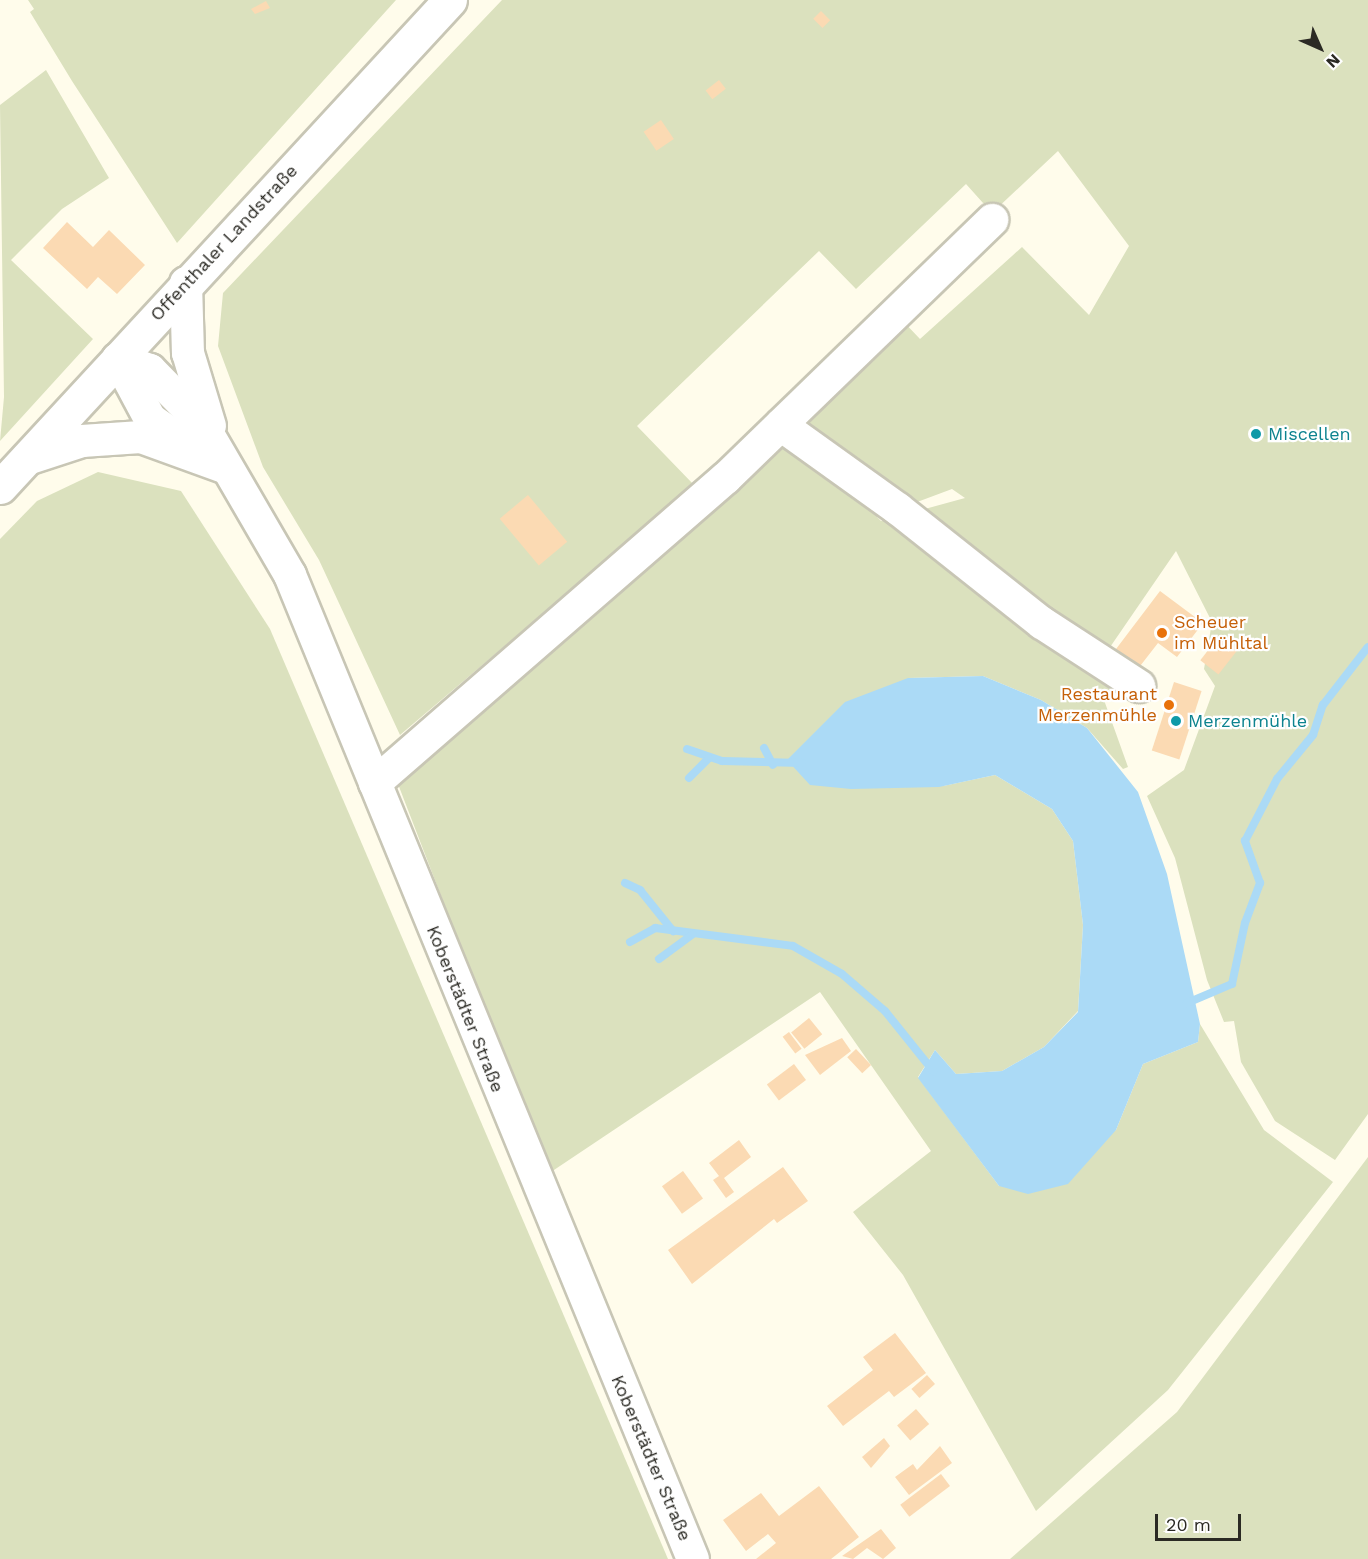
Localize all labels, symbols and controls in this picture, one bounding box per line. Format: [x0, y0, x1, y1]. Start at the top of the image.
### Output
north arrow [1290, 18, 1350, 78]
text: N [1322, 50, 1344, 72]
street label: Offenthaler Landstraße [146, 160, 302, 326]
place label: Miscellen [1268, 423, 1351, 445]
marker: Miscellen [1249, 427, 1263, 441]
place label: Scheuer im Mühltal [1174, 612, 1268, 654]
marker: Scheuer im Mühltal [1155, 626, 1169, 640]
place label: Restaurant Merzenmühle [1038, 684, 1157, 726]
marker: Restaurant Merzenmühle [1162, 698, 1176, 712]
place label: Merzenmühle [1188, 710, 1307, 732]
marker: Merzenmühle [1169, 714, 1183, 728]
street label: Koberstädter Straße [422, 922, 508, 1096]
street label: Koberstädter Straße [606, 1372, 696, 1544]
scale bar [1158, 1502, 1244, 1540]
text: 20 m [1166, 1514, 1211, 1535]

